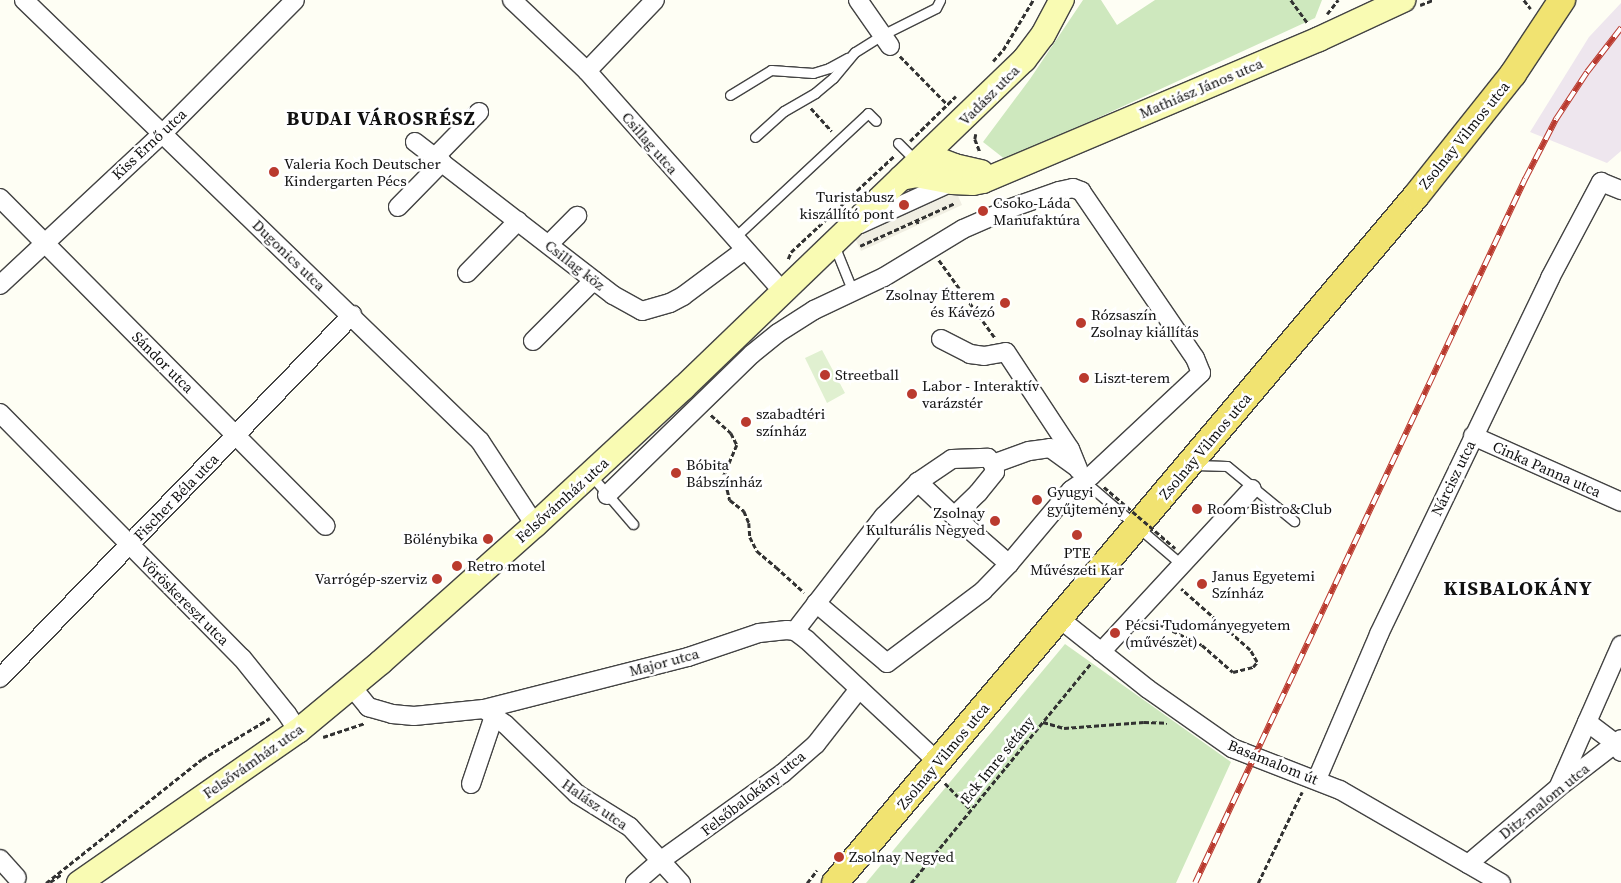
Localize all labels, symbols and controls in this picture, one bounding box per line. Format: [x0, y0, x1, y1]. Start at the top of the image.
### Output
street label: Mathiász János utca [1137, 54, 1265, 122]
street label: Vadász utca [955, 61, 1023, 129]
street label: Zsolnay Vilmos utca [1415, 77, 1513, 193]
street label: Kiss Ernő utca [108, 105, 190, 183]
district label: BUDAI VÁROSRÉSZ [284, 106, 478, 130]
street label: Csillag utca [618, 108, 682, 178]
place label: Valeria Koch Deutscher Kindergarten Pécs [284, 154, 441, 189]
marker: Valeria Koch Deutscher Kindergarten Pécs [268, 166, 280, 178]
place label: Turistabusz kiszállító pont [799, 187, 894, 222]
place label: Csoko-Láda Manufaktúra [993, 193, 1080, 228]
marker: Turistabusz kiszállító pont [898, 199, 910, 211]
marker: Csoko-Láda Manufaktúra [977, 205, 989, 217]
street label: Dugonics utca [249, 216, 329, 294]
street label: Csillag köz [541, 236, 609, 294]
place label: Zsolnay Étterem és Kávézó [886, 285, 995, 320]
marker: Zsolnay Étterem és Kávézó [999, 297, 1011, 309]
place label: Rózsaszín Zsolnay kiállítás [1091, 305, 1199, 340]
marker: Rózsaszín Zsolnay kiállítás [1075, 317, 1087, 329]
street label: Sándor utca [129, 328, 197, 396]
place label: Streetball [835, 366, 899, 384]
marker: Streetball [819, 369, 831, 381]
place label: Liszt-terem [1094, 369, 1170, 387]
marker: Liszt-terem [1078, 372, 1090, 384]
place label: Labor - Interaktív varázstér [922, 376, 1039, 411]
marker: Labor - Interaktív varázstér [906, 388, 918, 400]
street label: Zsolnay Vilmos utca [1155, 389, 1255, 503]
place label: szabadtéri színház [756, 404, 825, 439]
marker: szabadtéri színház [740, 416, 752, 428]
street label: Nárcisz utca [1427, 437, 1479, 519]
street label: Cinka Panna utca [1490, 437, 1604, 501]
street label: Fischer Béla utca [130, 450, 222, 544]
street label: Felsővámház utca [512, 454, 612, 546]
place label: Bóbita Bábszínház [686, 455, 762, 490]
marker: Bóbita Bábszínház [670, 467, 682, 479]
place label: Gyugyi gyűjtemény [1047, 482, 1125, 517]
marker: Gyugyi gyűjtemény [1031, 494, 1043, 506]
place label: Room Bistro&Club [1207, 500, 1332, 518]
place label: Zsolnay Kulturális Negyed [866, 503, 985, 538]
marker: Room Bistro&Club [1191, 503, 1203, 515]
marker: Zsolnay Kulturális Negyed [989, 515, 1001, 527]
marker: PTE Művészeti Kar [1071, 529, 1083, 541]
place label: Bölénybika [403, 530, 478, 548]
marker: Bölénybika [482, 533, 494, 545]
place label: PTE Művészeti Kar [1030, 543, 1124, 578]
street label: Vöröskereszt utca [137, 553, 233, 649]
place label: Retro motel [467, 557, 546, 575]
marker: Retro motel [451, 560, 463, 572]
place label: Janus Egyetemi Színház [1212, 566, 1315, 601]
place label: Varrógép-szerviz [315, 570, 427, 588]
marker: Varrógép-szerviz [431, 573, 443, 585]
district label: KISBALOKÁNY [1442, 576, 1594, 600]
marker: Janus Egyetemi Színház [1196, 578, 1208, 590]
place label: Pécsi Tudományegyetem (művészet) [1125, 615, 1291, 650]
marker: Pécsi Tudományegyetem (művészet) [1109, 627, 1121, 639]
street label: Major utca [627, 644, 701, 680]
street label: Zsolnay Vilmos utca [893, 699, 993, 813]
street label: Eck Imre sétány [956, 713, 1038, 807]
street label: Felsővámház utca [199, 720, 307, 802]
street label: Basamalom út [1225, 736, 1321, 788]
street label: Felsőbalokány utca [697, 747, 809, 839]
street label: Ditz-malom utca [1495, 759, 1593, 843]
street label: Halász utca [558, 775, 632, 833]
place label: Zsolnay Negyed [849, 848, 954, 866]
marker: Zsolnay Negyed [833, 851, 845, 863]

